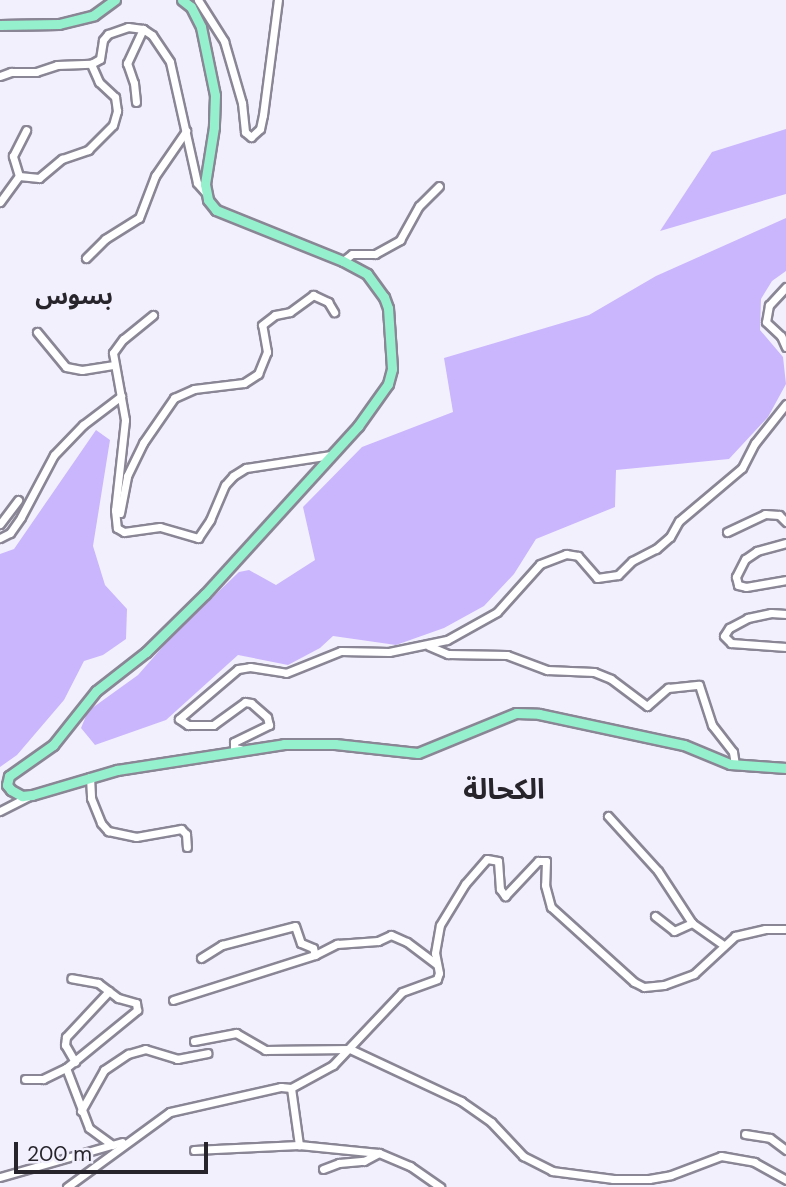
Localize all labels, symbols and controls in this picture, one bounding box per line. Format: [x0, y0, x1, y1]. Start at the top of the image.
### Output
district label: بسوس [35, 282, 113, 310]
district label: الكحالة [463, 773, 545, 807]
scale bar [18, 1128, 212, 1172]
text: 200 m [27, 1140, 92, 1168]

